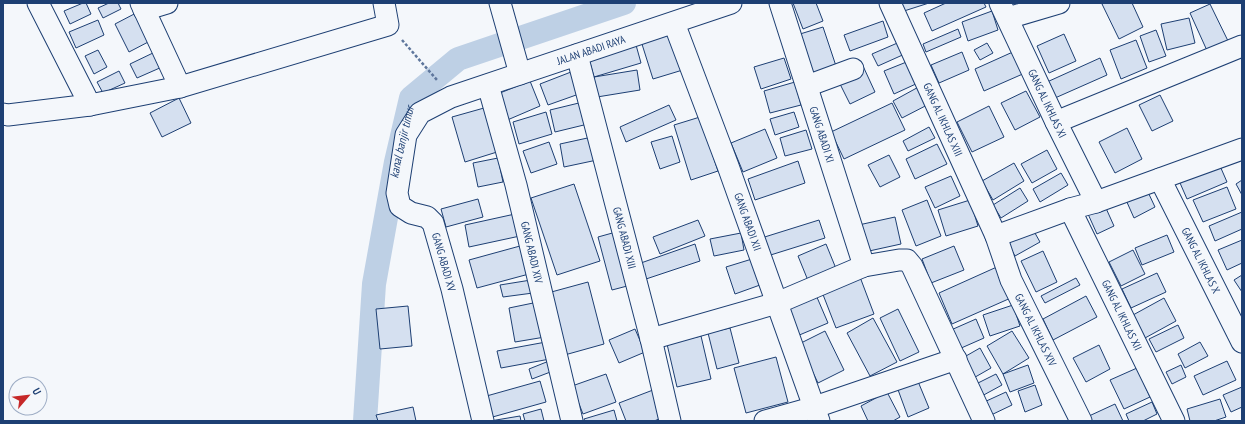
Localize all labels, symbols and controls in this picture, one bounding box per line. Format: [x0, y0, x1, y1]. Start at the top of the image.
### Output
street label: JALAN ABADI RAYA [554, 32, 628, 68]
street label: GANG AL IKHLAS XI [1025, 67, 1070, 140]
street label: GANG AL IKHLAS XIII [920, 80, 966, 159]
water label: kanal banjir timur [386, 103, 417, 179]
street label: GANG ABADI XI [806, 105, 837, 164]
street label: GANG ABADI XII [731, 191, 765, 253]
street label: GANG ABADI XIII [610, 206, 639, 270]
street label: GANG ABADI XIV [518, 220, 546, 286]
street label: GANG AL IKHLAS X [1179, 225, 1224, 296]
street label: GANG ABADI XV [429, 231, 459, 294]
street label: GANG AL IKHLAS XII [1099, 277, 1145, 353]
street label: GANG AL IKHLAS XIV [1012, 291, 1060, 369]
north arrow [8, 376, 48, 416]
text: U [29, 386, 44, 397]

